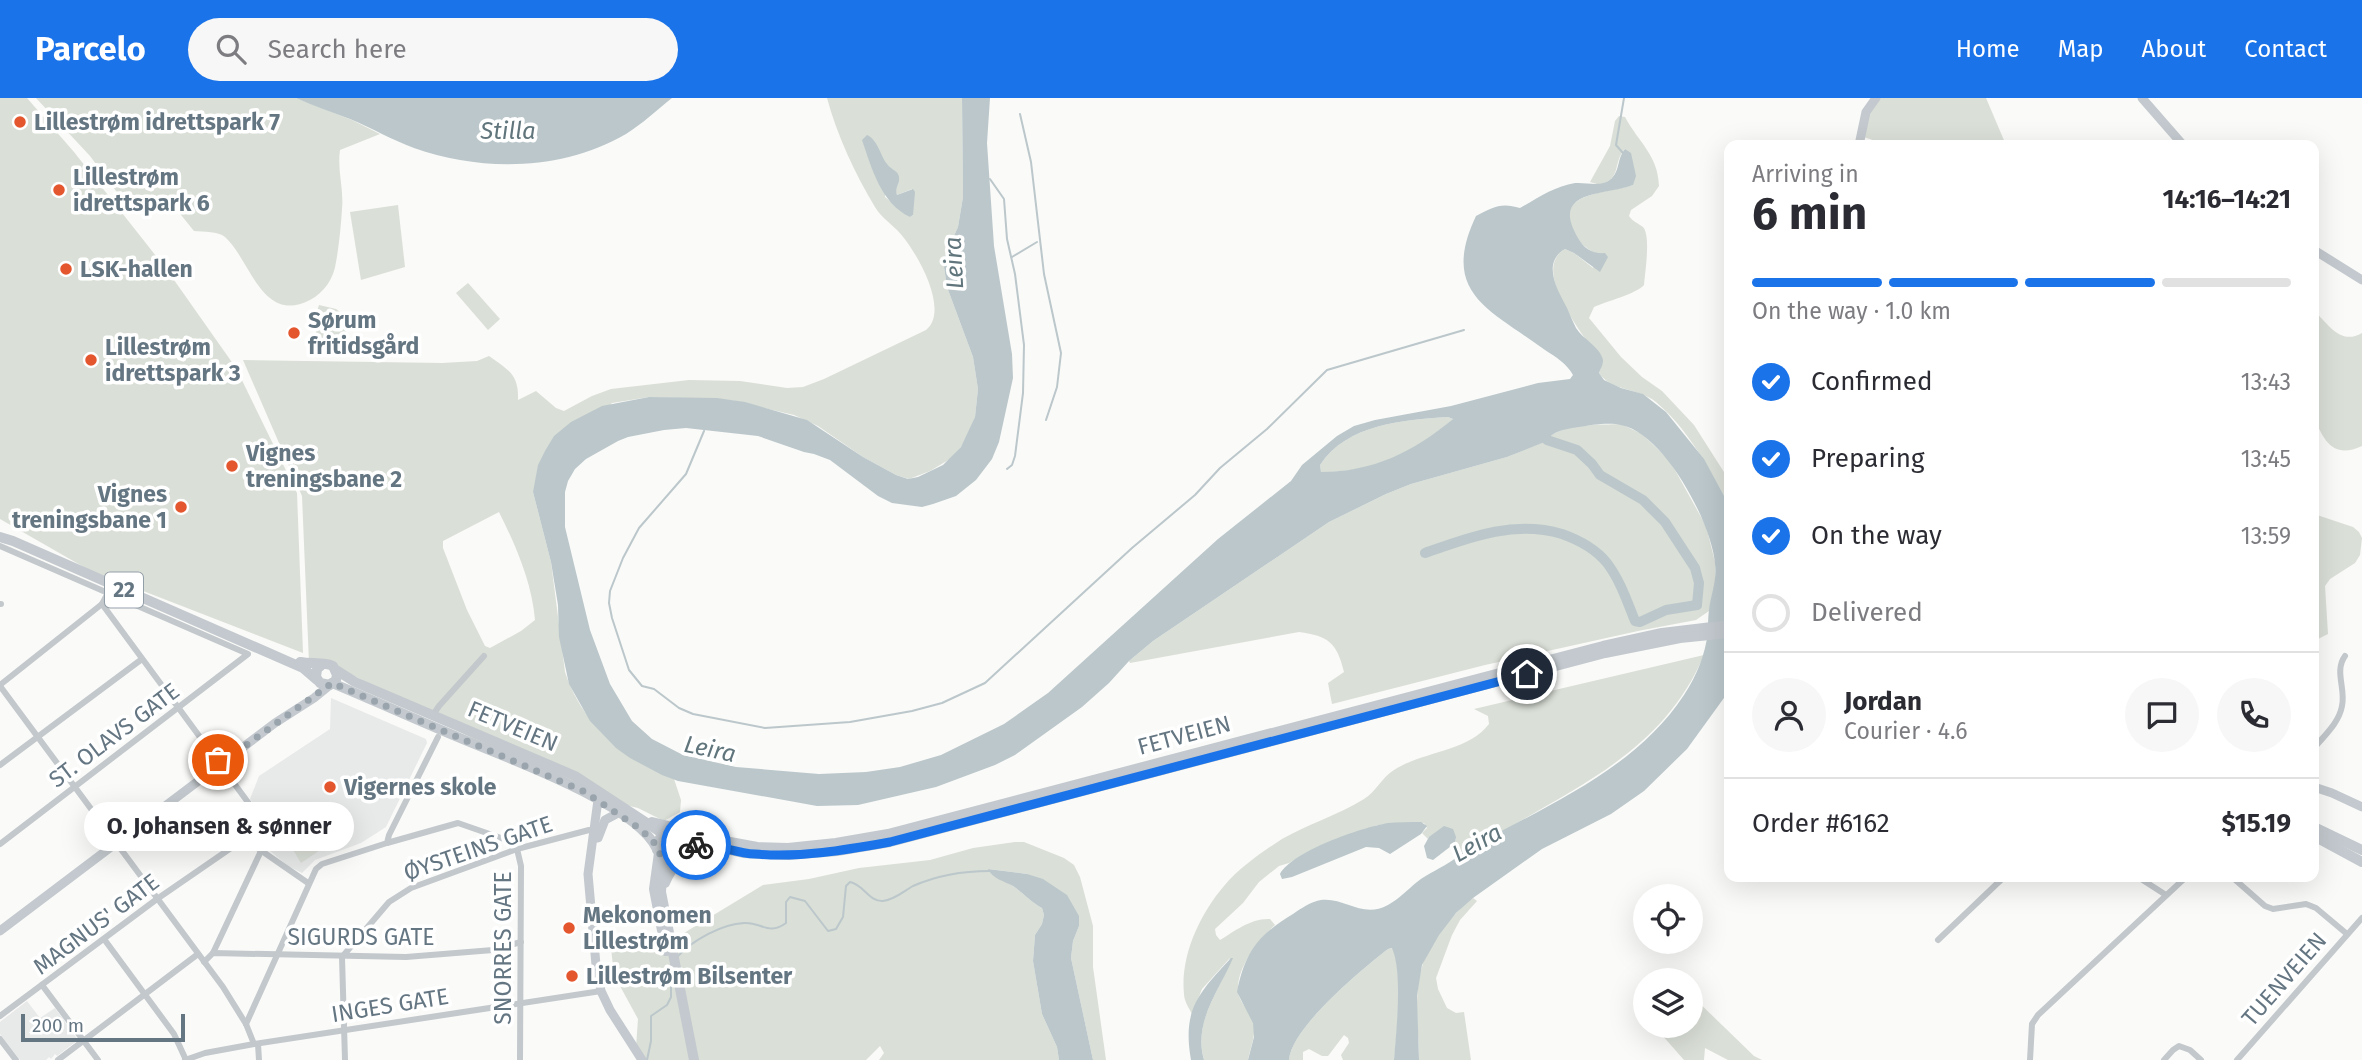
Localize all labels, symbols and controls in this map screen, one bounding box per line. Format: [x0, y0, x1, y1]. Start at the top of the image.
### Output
search box [188, 18, 678, 81]
text: Parcelo [35, 29, 146, 69]
icon: search [212, 30, 250, 68]
text: Search here [268, 34, 407, 65]
text: Home [1956, 35, 2020, 63]
text: Map [2058, 35, 2104, 63]
text: About [2142, 35, 2206, 63]
text: Contact [2244, 35, 2327, 63]
place label: Lillestrøm idrettspark 7 [34, 108, 280, 136]
marker: Lillestrøm idrettspark 7 [12, 114, 28, 130]
water label: Stilla [479, 117, 536, 145]
text: Arriving in [1752, 160, 1859, 188]
place label: Lillestrøm idrettspark 6 [73, 163, 210, 217]
marker: Lillestrøm idrettspark 6 [51, 182, 67, 198]
text: 14:16–14:21 [2163, 184, 2291, 215]
text: 6 min [1752, 186, 1867, 241]
water label: Leira [939, 236, 969, 290]
place label: LSK-hallen [80, 255, 193, 283]
marker: LSK-hallen [58, 261, 74, 277]
text: On the way · 1.0 km [1752, 297, 1951, 325]
place label: Sørum fritidsgård [308, 306, 419, 360]
marker: Sørum fritidsgård [286, 325, 302, 341]
place label: Lillestrøm idrettspark 3 [105, 333, 241, 387]
marker: Lillestrøm idrettspark 3 [83, 352, 99, 368]
icon: check [1752, 363, 1790, 401]
text: Confirmed [1811, 366, 1932, 397]
text: 13:43 [2241, 368, 2291, 396]
place label: Vignes treningsbane 2 [245, 439, 402, 493]
icon: check [1752, 440, 1790, 478]
text: Preparing [1811, 443, 1924, 474]
text: 13:45 [2241, 445, 2291, 473]
marker: Vignes treningsbane 2 [224, 458, 240, 474]
place label: Vignes treningsbane 1 [12, 480, 167, 534]
marker: Vignes treningsbane 1 [173, 499, 189, 515]
icon: check [1752, 517, 1790, 555]
text: On the way [1811, 520, 1942, 551]
text: 13:59 [2241, 522, 2291, 550]
road number: 22 [105, 573, 143, 608]
text: Delivered [1811, 597, 1923, 628]
pin [1497, 644, 1557, 704]
icon: home [1508, 655, 1546, 693]
street label: ST. OLAVS GATE [43, 677, 185, 793]
button: person [1752, 678, 1826, 752]
button: chat [2125, 678, 2199, 752]
button: phone [2217, 678, 2291, 752]
text: Jordan [1844, 686, 1922, 717]
street label: FETVEIEN [464, 694, 562, 758]
street label: FETVEIEN [1134, 709, 1234, 761]
text: Courier · 4.6 [1844, 717, 1968, 745]
pin [188, 730, 248, 790]
water label: Leira [681, 730, 739, 768]
icon: bag [199, 741, 237, 779]
place label: Vigernes skole [343, 773, 497, 801]
marker: Vigernes skole [322, 779, 338, 795]
callout: O. Johansen & sønner [83, 802, 353, 851]
text: Order #6162 [1752, 808, 1890, 839]
text: $15.19 [2221, 808, 2291, 839]
street label: ØYSTEINS GATE [400, 809, 556, 887]
courier [661, 810, 731, 880]
text: O. Johansen & sønner [107, 812, 331, 840]
water label: Leira [1447, 818, 1507, 868]
icon: bike [677, 826, 715, 864]
street label: MAGNUS' GATE [28, 868, 164, 980]
street label: SNORRES GATE [489, 871, 517, 1025]
map controls [1633, 884, 1703, 1038]
button: locate [1633, 884, 1703, 954]
place label: Mekonomen Lillestrøm [583, 901, 712, 955]
marker: Mekonomen Lillestrøm [561, 920, 577, 936]
street label: SIGURDS GATE [287, 923, 435, 951]
street label: TUENVEIEN [2236, 926, 2332, 1032]
place label: Lillestrøm Bilsenter [586, 962, 793, 990]
marker: Lillestrøm Bilsenter [564, 968, 580, 984]
button: layers [1633, 968, 1703, 1038]
street label: INGES GATE [329, 982, 451, 1028]
scale bar [21, 1011, 186, 1043]
text: 200 m [32, 1014, 84, 1037]

